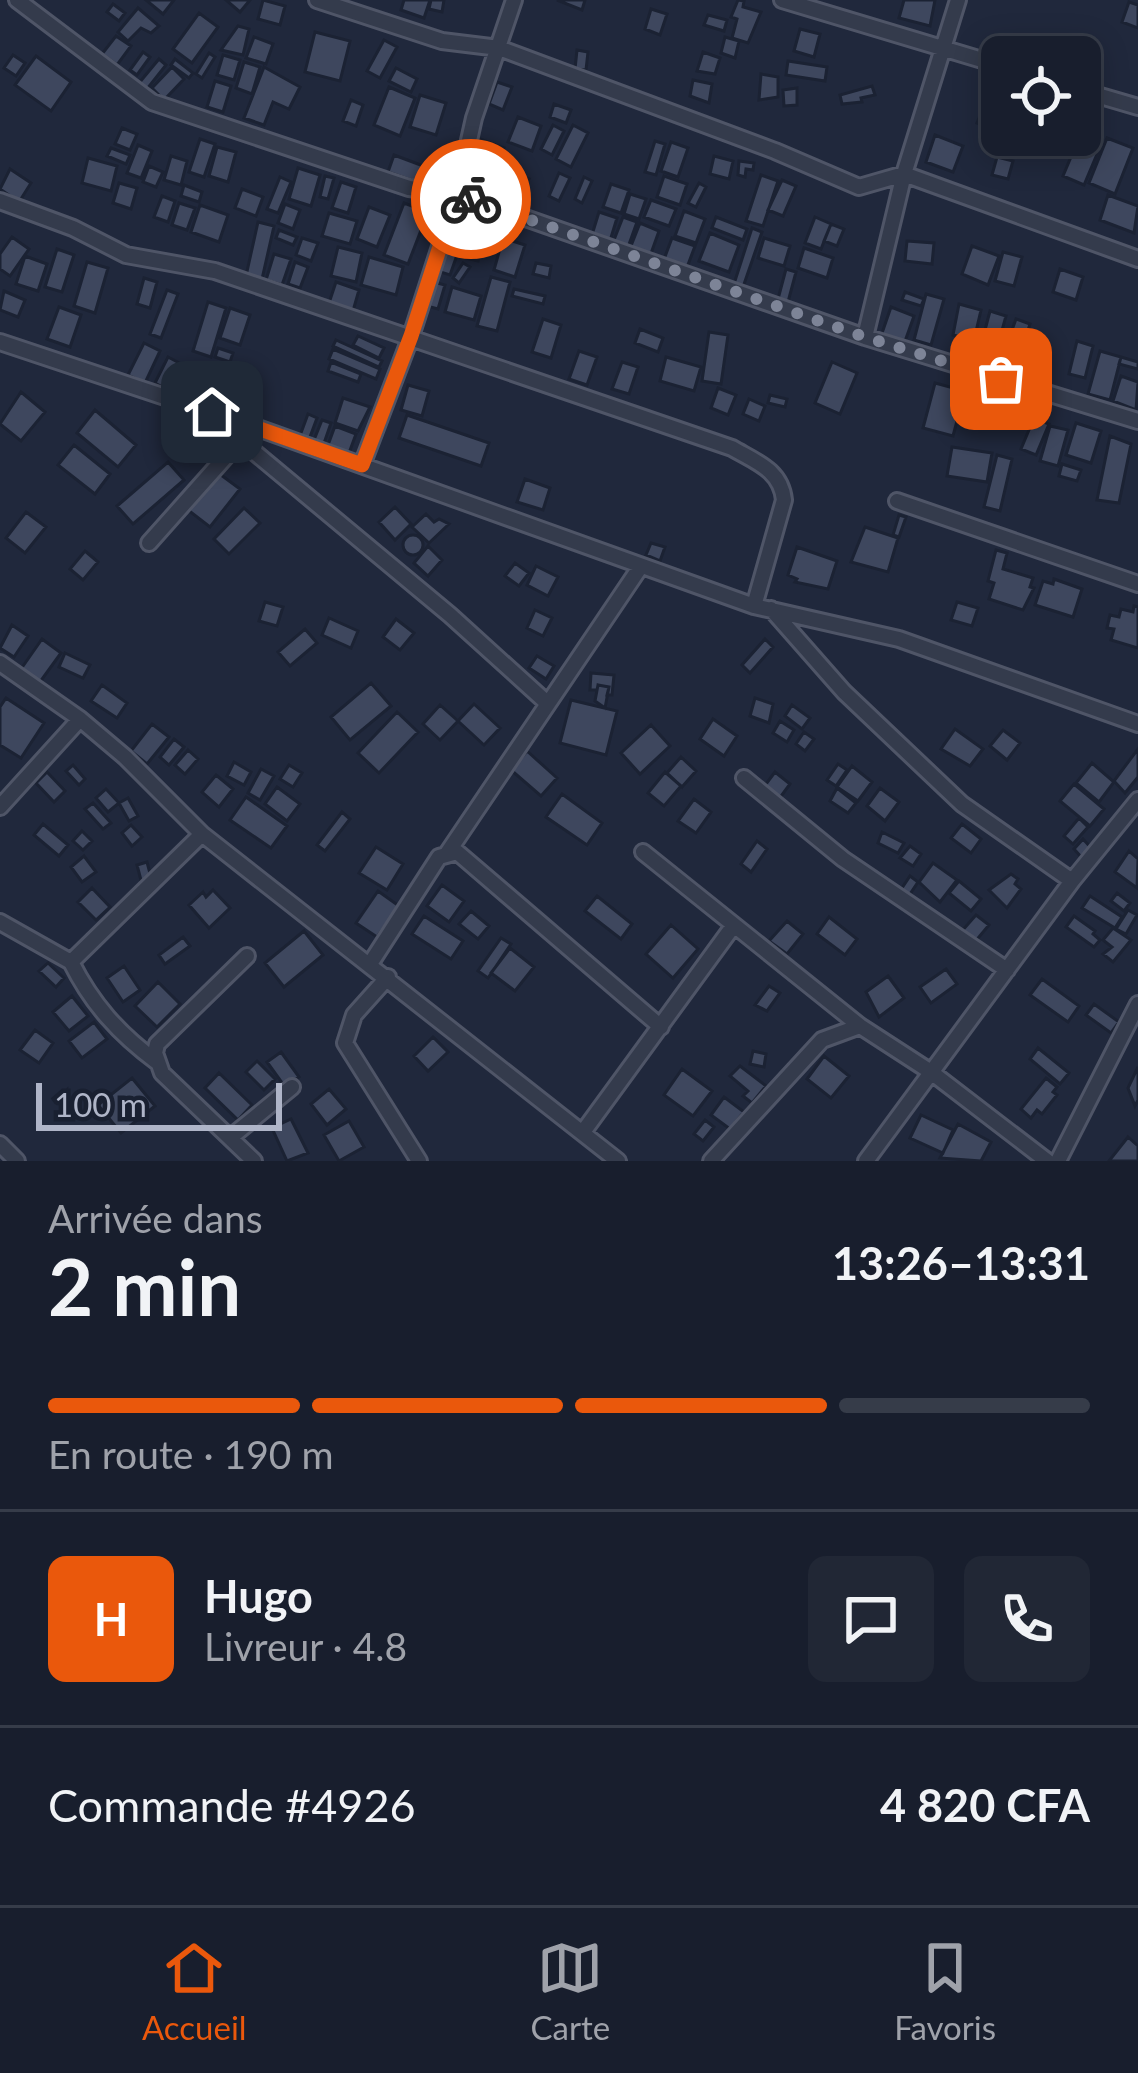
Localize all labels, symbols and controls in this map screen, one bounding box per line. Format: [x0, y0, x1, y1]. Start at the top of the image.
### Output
map controls [981, 36, 1101, 156]
button: locate [981, 36, 1101, 156]
courier [411, 139, 531, 259]
icon: bike [438, 166, 504, 232]
pin [950, 328, 1052, 430]
icon: bag [968, 346, 1034, 412]
pin [161, 361, 263, 463]
icon: home [179, 379, 245, 445]
scale bar [36, 1077, 282, 1130]
text: 100 m [54, 1084, 147, 1124]
text: Arrivée dans [48, 1195, 263, 1241]
text: 13:26–13:31 [832, 1236, 1090, 1290]
text: 2 min [48, 1239, 241, 1333]
text: En route · 190 m [48, 1431, 333, 1477]
button: chat [808, 1556, 934, 1682]
button: phone [964, 1556, 1090, 1682]
text: Hugo [204, 1569, 313, 1623]
text: H [94, 1592, 128, 1646]
text: Livreur · 4.8 [204, 1623, 407, 1669]
text: Commande #4926 [48, 1778, 416, 1832]
text: 4 820 CFA [880, 1778, 1090, 1832]
tab: Accueil [142, 1935, 247, 2047]
tab: Carte [531, 1935, 610, 2047]
tab: Favoris [894, 1935, 996, 2047]

